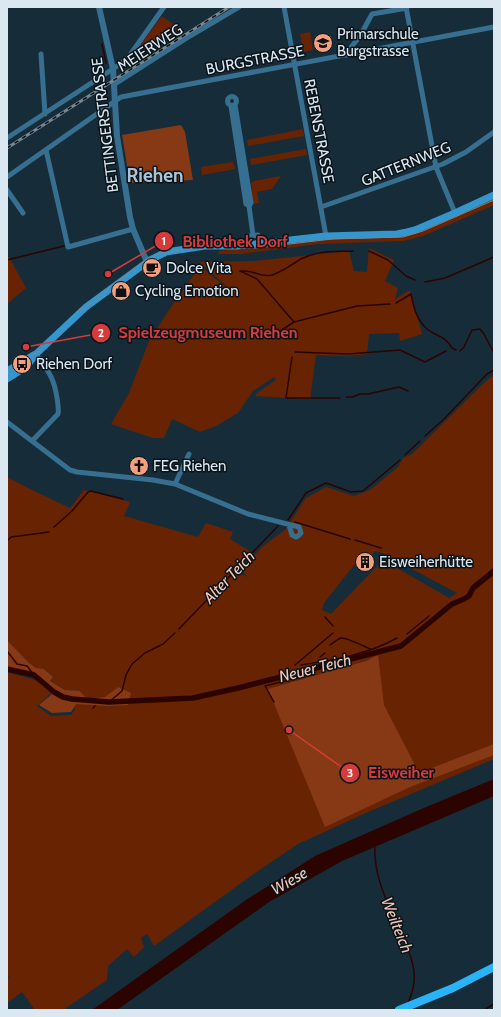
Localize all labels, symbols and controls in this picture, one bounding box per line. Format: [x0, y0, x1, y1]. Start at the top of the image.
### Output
street label: MEIERWEG [114, 20, 186, 76]
place label: Primarschule Burgstrasse [337, 25, 419, 60]
school or university icon: Primarschule Burgstrasse [312, 32, 334, 54]
street label: BURGSTRASSE [204, 42, 306, 78]
street label: BETTINGERSTRASSE [88, 56, 122, 194]
street label: REBENSTRASSE [300, 77, 338, 185]
street label: GATTERNWEG [359, 138, 453, 190]
district label: Riehen [127, 164, 183, 187]
callout: Bibliothek Dorf [154, 227, 296, 255]
text: Bibliothek Dorf [182, 232, 288, 251]
text: 1 [162, 233, 166, 248]
cafe icon: Dolce Vita [141, 257, 163, 279]
place label: Dolce Vita [166, 259, 232, 277]
shop icon: Cycling Emotion [110, 280, 132, 302]
place label: Cycling Emotion [135, 282, 239, 300]
callout: Spielzeugmuseum Riehen [91, 319, 306, 347]
text: Spielzeugmuseum Riehen [118, 323, 298, 342]
text: 2 [98, 325, 104, 340]
bus stop icon: Riehen Dorf [11, 353, 33, 375]
place label: Riehen Dorf [36, 355, 112, 373]
church icon: FEG Riehen [128, 455, 150, 477]
place label: FEG Riehen [153, 457, 226, 475]
water label: Alter Teich [199, 547, 259, 608]
building icon: Eisweiherhütte [354, 551, 376, 573]
place label: Eisweiherhütte [379, 553, 473, 571]
water label: Neuer Teich [277, 650, 353, 686]
callout: Eisweiher [340, 759, 442, 787]
text: Eisweiher [368, 763, 435, 782]
text: 3 [347, 765, 353, 780]
water label: Wiese [267, 863, 311, 899]
water label: Weilteich [377, 894, 417, 956]

